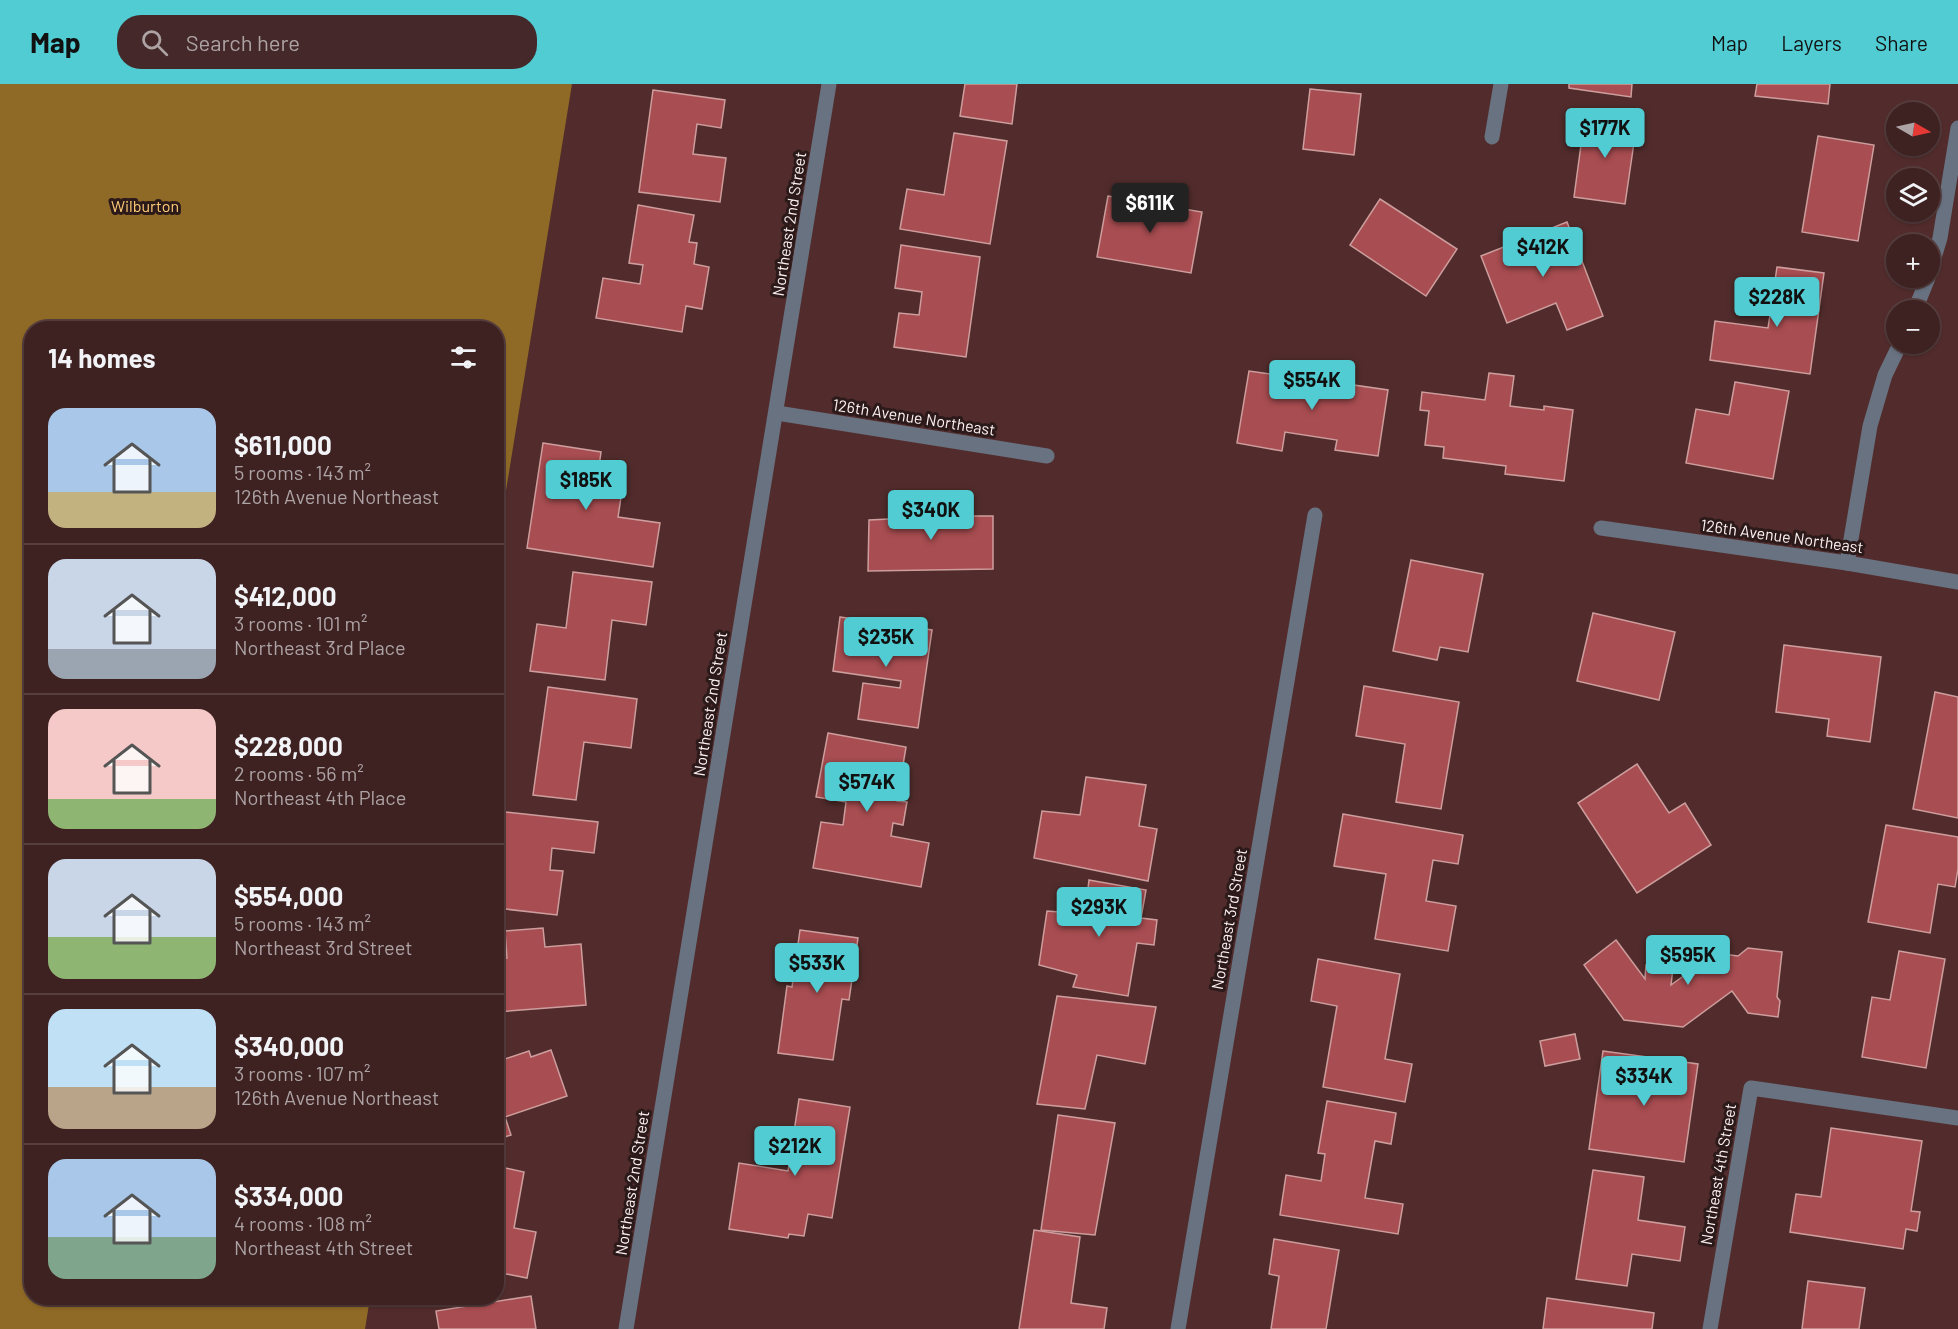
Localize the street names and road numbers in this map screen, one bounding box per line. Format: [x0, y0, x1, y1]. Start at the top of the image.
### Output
street label: Northeast 2nd Street [768, 150, 809, 297]
street label: 126th Avenue Northeast [832, 394, 997, 439]
street label: 126th Avenue Northeast [1699, 515, 1865, 556]
street label: Northeast 2nd Street [689, 630, 730, 777]
street label: Northeast 3rd Street [1207, 847, 1250, 991]
street label: Northeast 4th Street [1696, 1102, 1739, 1246]
street label: Northeast 2nd Street [611, 1109, 652, 1256]

